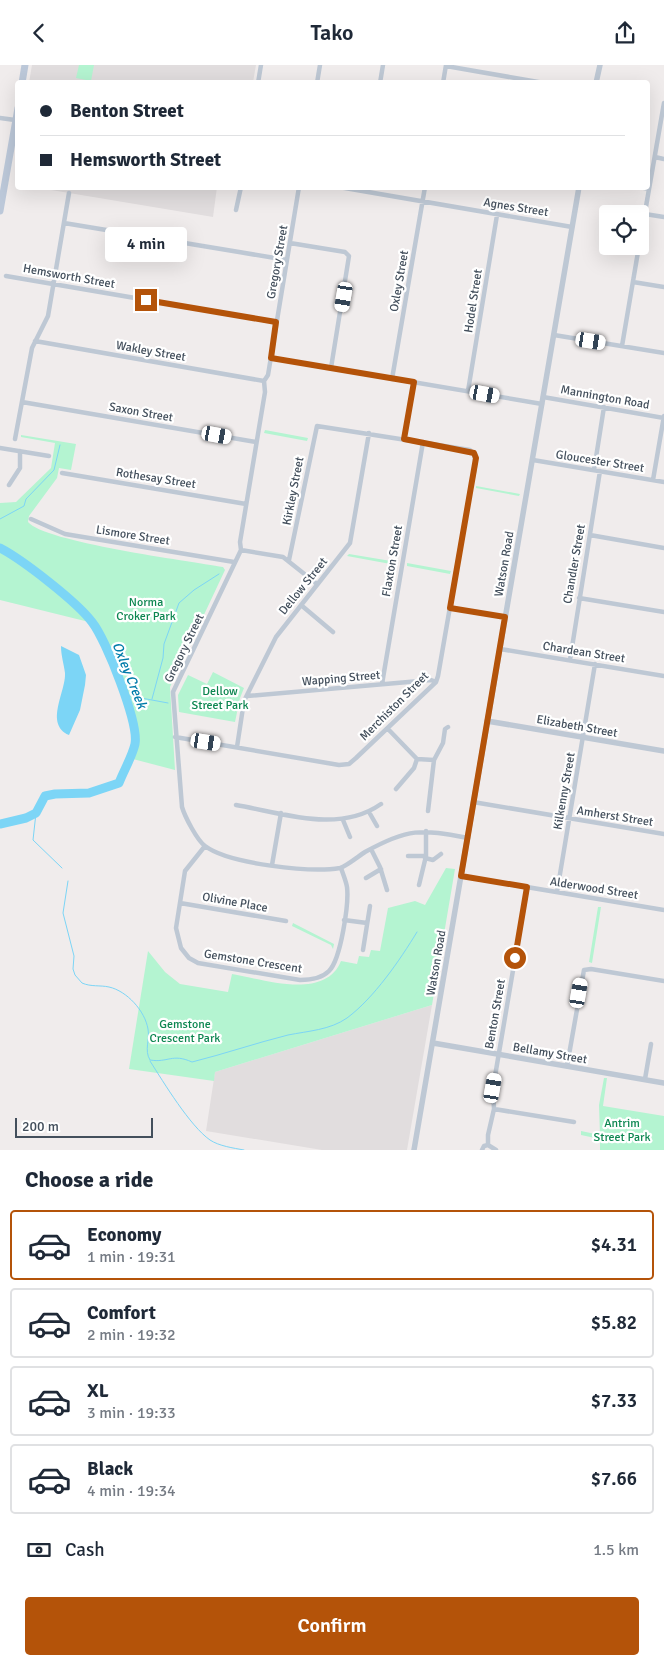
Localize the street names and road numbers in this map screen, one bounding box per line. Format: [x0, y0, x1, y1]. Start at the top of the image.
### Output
street label: Agnes Street [482, 195, 549, 220]
street label: Gregory Street [264, 224, 291, 300]
street label: Oxley Street [387, 249, 412, 313]
street label: Hemsworth Street [22, 261, 116, 292]
street label: Hodel Street [461, 268, 486, 334]
street label: Wakley Street [115, 338, 187, 365]
street label: Mannington Road [559, 382, 651, 413]
street label: Saxon Street [108, 399, 174, 426]
street label: Gloucester Street [555, 447, 645, 476]
street label: Kirkley Street [280, 456, 307, 527]
street label: Rothesay Street [115, 465, 197, 492]
street label: Lismore Street [95, 522, 171, 549]
street label: Chandler Street [560, 523, 589, 605]
street label: Flaxton Street [379, 524, 406, 598]
street label: Watson Road [491, 530, 518, 598]
street label: Dellow Street [276, 555, 331, 618]
street label: Gregory Street [161, 611, 208, 685]
street label: Chardean Street [542, 639, 626, 666]
street label: Wapping Street [301, 668, 381, 689]
street label: Merchiston Street [357, 669, 432, 744]
street label: Elizabeth Street [535, 712, 619, 741]
street label: Kilkenny Street [550, 751, 579, 831]
street label: Amherst Street [576, 803, 654, 830]
street label: Alderwood Street [549, 874, 639, 903]
street label: Olivine Place [201, 889, 269, 916]
street label: Watson Road [423, 929, 450, 997]
street label: Gemstone Crescent [203, 946, 303, 977]
street label: Benton Street [482, 978, 509, 1050]
street label: Bellamy Street [512, 1040, 588, 1067]

